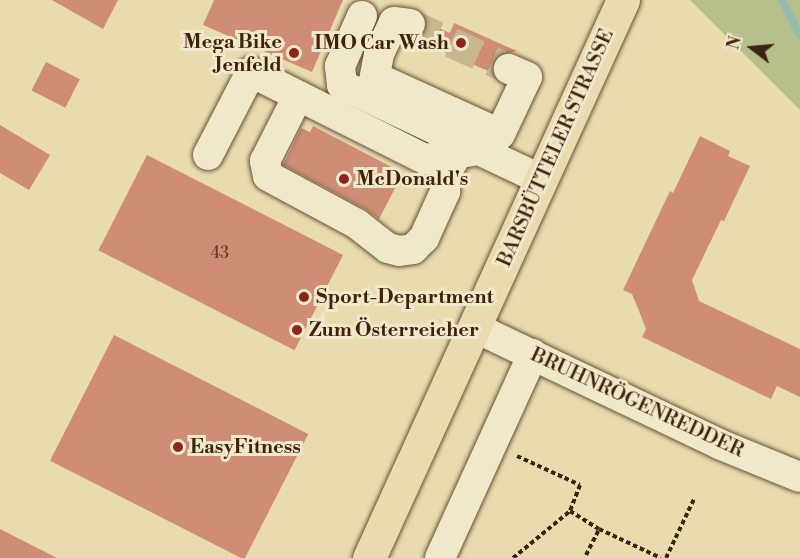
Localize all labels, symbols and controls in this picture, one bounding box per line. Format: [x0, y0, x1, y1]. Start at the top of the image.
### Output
north arrow [722, 18, 782, 78]
street label: BARSBÜTTELER STRASSE [493, 26, 619, 270]
place label: Mega Bike Jenfeld [183, 30, 282, 77]
place label: IMO Car Wash [314, 31, 449, 55]
text: N [723, 34, 746, 52]
marker: IMO Car Wash [454, 36, 468, 50]
marker: Mega Bike Jenfeld [287, 46, 301, 60]
place label: McDonald's [356, 167, 468, 191]
marker: McDonald's [337, 172, 351, 186]
house number: 43 [211, 243, 229, 263]
place label: Sport-Department [316, 285, 494, 309]
marker: Sport-Department [297, 290, 311, 304]
place label: Zum Österreicher [309, 318, 479, 342]
marker: Zum Österreicher [290, 323, 304, 337]
street label: BRUHNRÖGENREDDER [527, 343, 747, 463]
place label: EasyFitness [190, 435, 301, 459]
marker: EasyFitness [171, 440, 185, 454]

